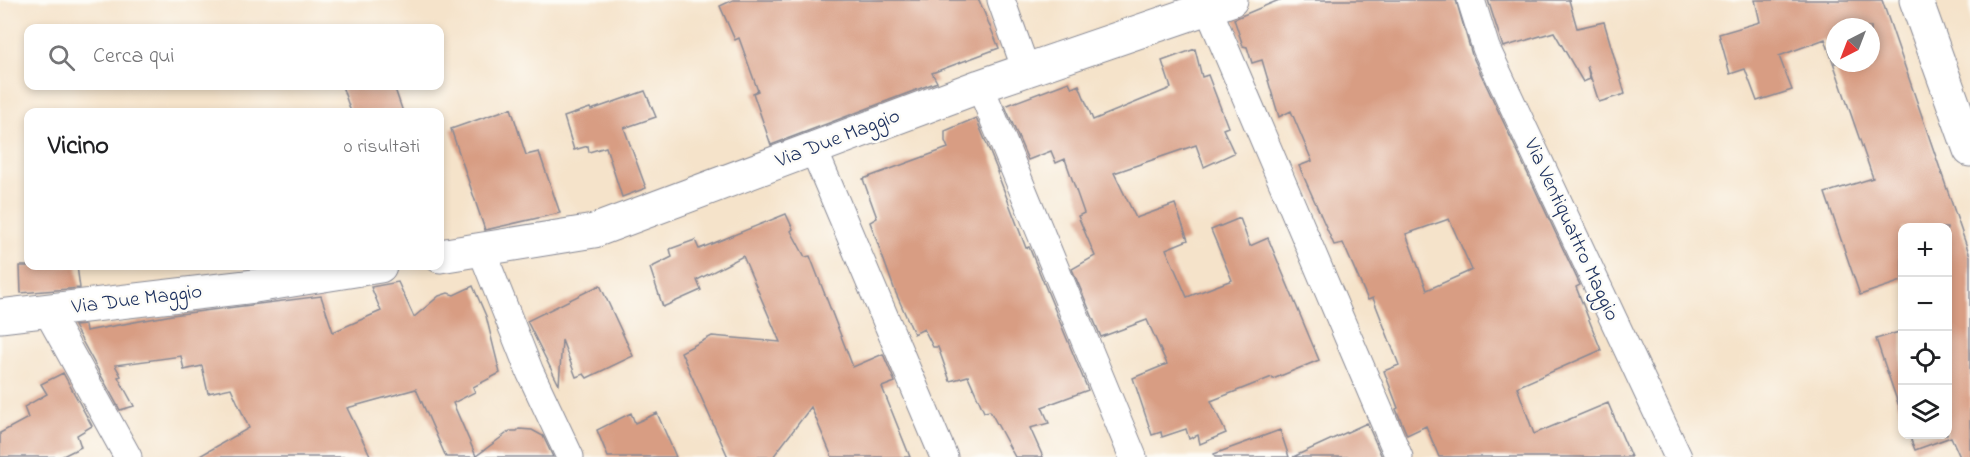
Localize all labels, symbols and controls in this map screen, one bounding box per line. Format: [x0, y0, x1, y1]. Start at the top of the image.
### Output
north arrow [1826, 18, 1880, 72]
search box [24, 24, 444, 90]
icon: search [45, 41, 78, 74]
text: Cerca qui [93, 41, 175, 73]
street label: Via Due Maggio [771, 101, 905, 179]
text: Vicino [48, 128, 109, 166]
text: 0 risultati [344, 133, 420, 162]
street label: Via Ventiquattro Maggio [1513, 133, 1627, 327]
map controls [1898, 223, 1952, 439]
button: + [1898, 223, 1952, 277]
street label: Via Due Maggio [69, 277, 204, 325]
button: − [1898, 277, 1952, 331]
button: locate [1898, 331, 1952, 385]
button: layers [1898, 385, 1952, 439]

